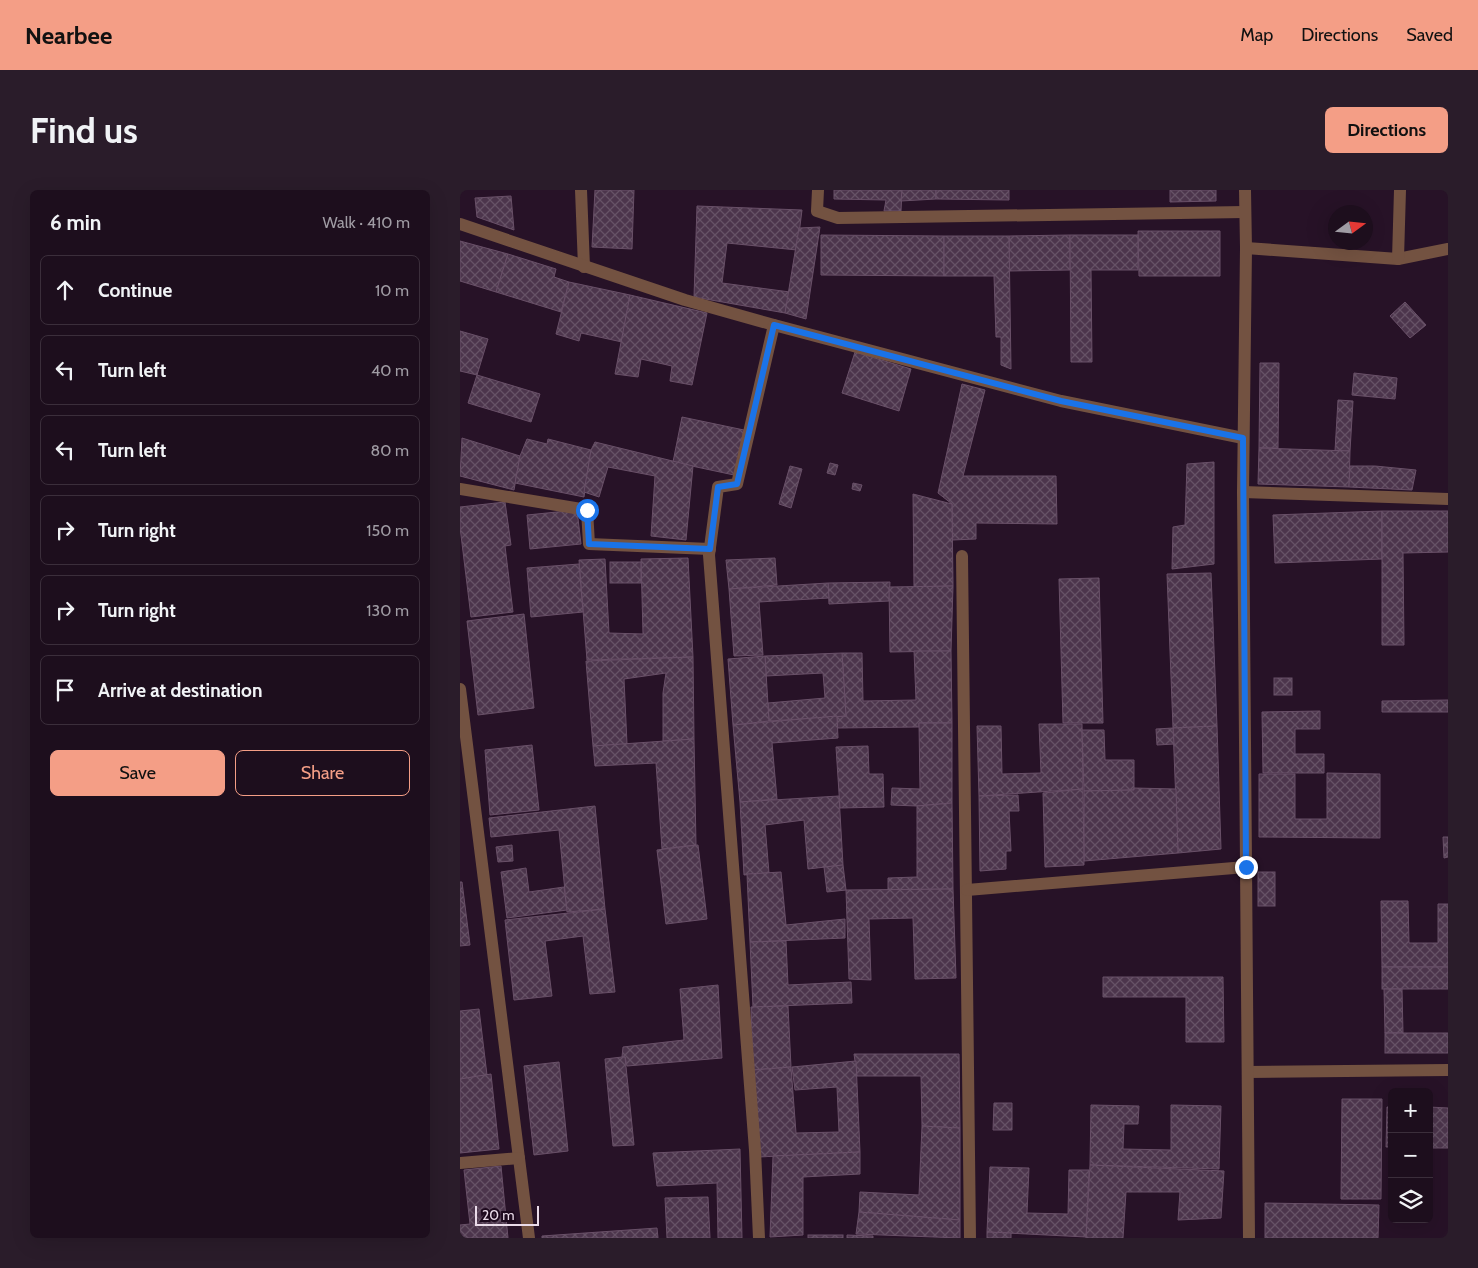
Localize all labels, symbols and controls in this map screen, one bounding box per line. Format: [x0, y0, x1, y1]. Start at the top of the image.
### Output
text: Nearbee [25, 21, 112, 50]
text: Map [1240, 24, 1273, 46]
text: Directions [1301, 24, 1378, 46]
text: Saved [1406, 24, 1453, 46]
button: Directions [1325, 107, 1448, 153]
text: Find us [30, 109, 138, 152]
north arrow [1328, 205, 1373, 250]
text: 6 min [50, 210, 101, 235]
text: Walk · 410 m [323, 213, 410, 232]
icon: ahead [51, 276, 79, 304]
text: Continue [98, 279, 172, 302]
text: 10 m [375, 281, 409, 300]
icon: left [51, 356, 79, 384]
text: Turn left [98, 359, 166, 382]
text: 40 m [371, 361, 409, 380]
icon: left [51, 436, 79, 464]
text: Turn left [98, 439, 166, 462]
text: 80 m [371, 441, 409, 460]
route start [576, 499, 599, 522]
icon: right [51, 516, 79, 544]
text: Turn right [98, 519, 176, 542]
text: 150 m [366, 521, 409, 540]
icon: right [51, 596, 79, 624]
text: Turn right [98, 599, 176, 622]
text: 130 m [366, 601, 409, 620]
icon: arrive [51, 676, 79, 704]
text: Arrive at destination [98, 679, 262, 702]
button: Save [50, 750, 225, 796]
button: Share [235, 750, 410, 796]
route end [1235, 856, 1258, 879]
map controls [1388, 1088, 1433, 1223]
button: + [1388, 1088, 1433, 1133]
button: − [1388, 1133, 1433, 1178]
button: layers [1388, 1178, 1433, 1223]
scale bar [475, 1203, 539, 1226]
text: 20 m [482, 1206, 515, 1224]

